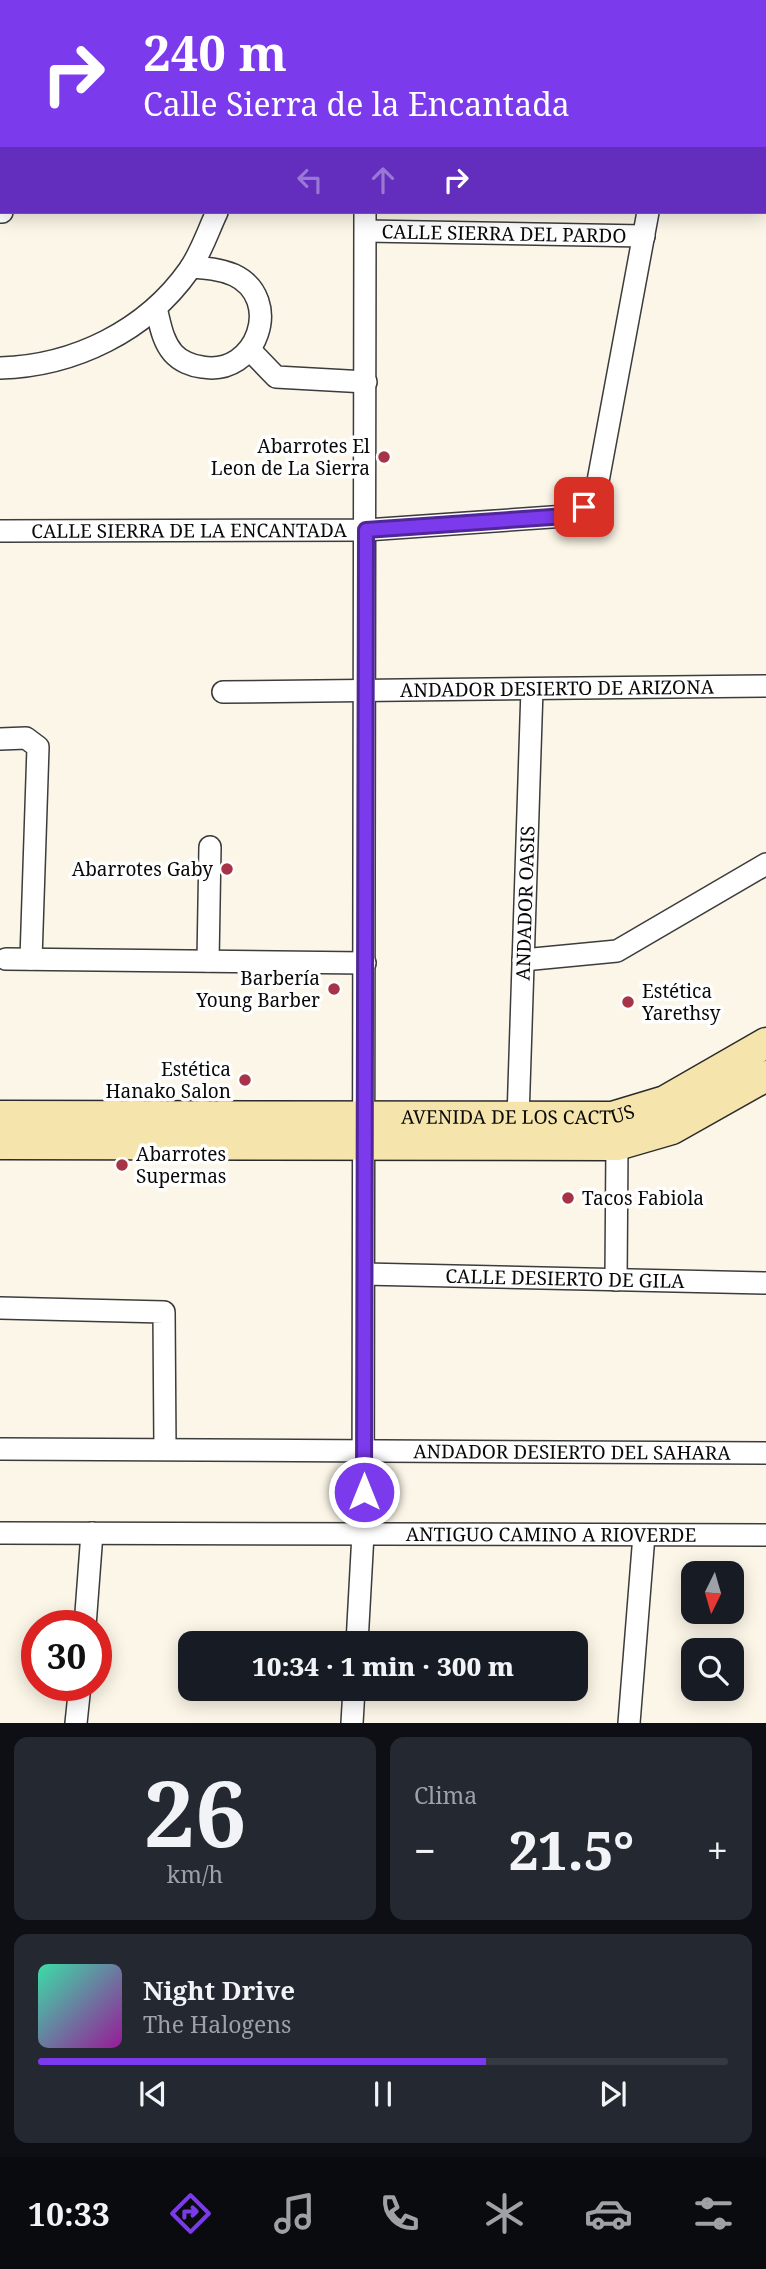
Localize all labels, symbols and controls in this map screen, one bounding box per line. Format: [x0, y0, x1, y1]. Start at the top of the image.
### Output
text: 240 m [143, 19, 287, 85]
icon: right [28, 28, 119, 119]
text: Calle Sierra de la Encantada [143, 82, 570, 125]
icon: left [291, 161, 329, 199]
icon: ahead [364, 161, 402, 199]
icon: right [437, 161, 475, 199]
street label: CALLE SIERRA DEL PARDO [381, 218, 627, 249]
place label: Abarrotes El Leon de La Sierra [211, 433, 370, 481]
marker: Abarrotes El Leon de La Sierra [376, 449, 392, 465]
pin [554, 477, 614, 537]
icon: arrive [565, 488, 603, 526]
street label: CALLE SIERRA DE LA ENCANTADA [31, 517, 347, 544]
street label: ANDADOR DESIERTO DE ARIZONA [400, 674, 715, 703]
street label: ANDADOR OASIS [509, 825, 541, 981]
place label: Abarrotes Gaby [72, 856, 213, 882]
marker: Abarrotes Gaby [219, 861, 235, 877]
place label: Barbería Young Barber [195, 965, 320, 1013]
place label: Estética Yarethsy [641, 978, 721, 1026]
marker: Barbería Young Barber [326, 981, 342, 997]
marker: Estética Yarethsy [620, 994, 636, 1010]
place label: Estética Hanako Salon [106, 1056, 231, 1104]
marker: Estética Hanako Salon [237, 1072, 253, 1088]
street label: AVENIDA DE LOS CACTUS [401, 1098, 638, 1130]
place label: Abarrotes Supermas [136, 1141, 226, 1189]
marker: Abarrotes Supermas [114, 1157, 130, 1173]
place label: Tacos Fabiola [582, 1185, 704, 1211]
marker: Tacos Fabiola [560, 1190, 576, 1206]
street label: CALLE DESIERTO DE GILA [445, 1263, 685, 1294]
street label: ANDADOR DESIERTO DEL SAHARA [413, 1438, 731, 1466]
position arrow [327, 1455, 401, 1529]
street label: ANTIGUO CAMINO A RIOVERDE [406, 1521, 696, 1548]
north arrow [681, 1561, 744, 1624]
map controls [681, 1561, 744, 1701]
speed limit sign: 30 [21, 1610, 112, 1701]
button: search [681, 1638, 744, 1701]
text: 10:34 · 1 min · 300 m [252, 1648, 514, 1684]
text: 26 [144, 1750, 246, 1874]
text: Clima [414, 1779, 477, 1811]
text: 21.5° [509, 1814, 634, 1885]
text: − [414, 1824, 436, 1876]
text: + [707, 1824, 728, 1876]
text: km/h [167, 1858, 223, 1890]
text: Night Drive [143, 1972, 295, 2008]
text: The Halogens [143, 2008, 291, 2040]
icon: previous [134, 2075, 172, 2113]
icon: pause [364, 2075, 402, 2113]
icon: next [594, 2075, 632, 2113]
icon: directions [166, 2189, 215, 2238]
icon: music [270, 2189, 319, 2238]
icon: phone [375, 2189, 424, 2238]
icon: climate [480, 2189, 529, 2238]
icon: car [584, 2189, 633, 2238]
icon: filters [689, 2189, 738, 2238]
text: 10:33 [28, 2192, 110, 2235]

